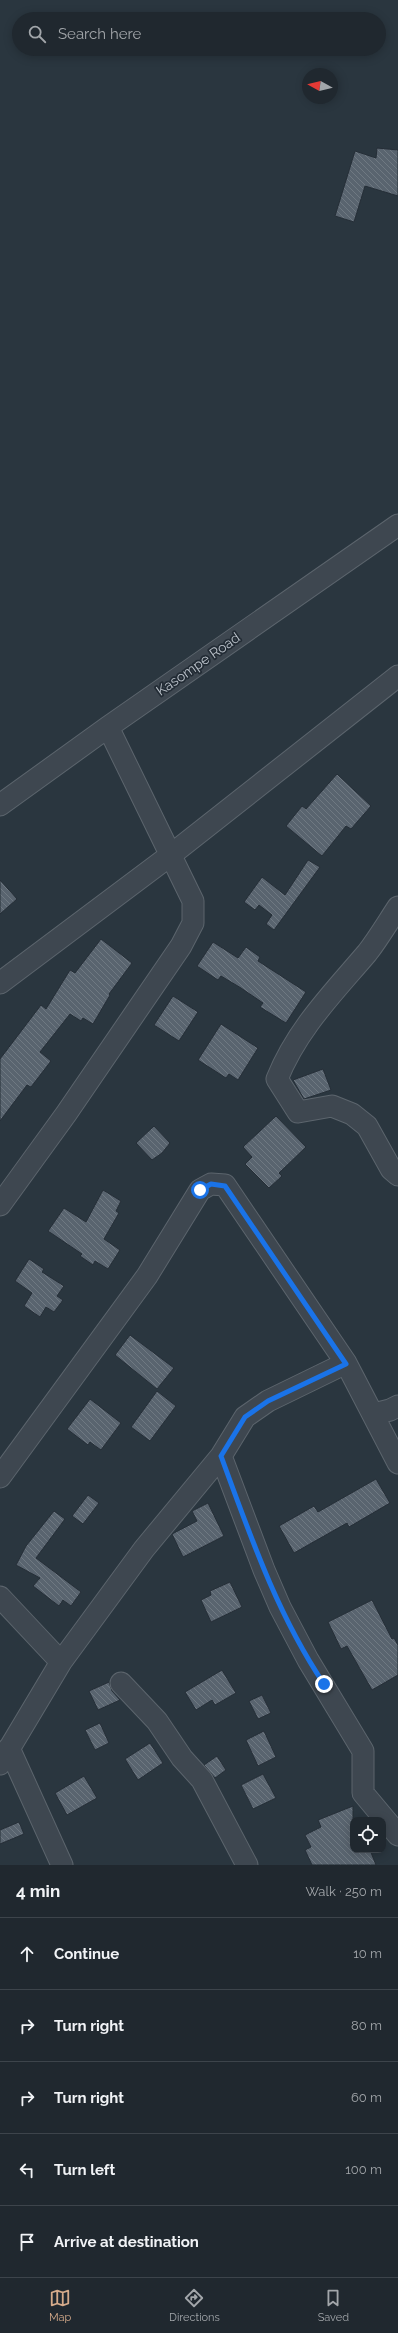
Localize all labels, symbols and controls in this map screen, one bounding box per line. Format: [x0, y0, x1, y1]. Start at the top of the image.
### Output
search box [12, 12, 386, 56]
icon: search [26, 23, 48, 45]
text: Search here [58, 25, 141, 43]
north arrow [302, 68, 338, 104]
street label: Kasompe Road [153, 629, 243, 699]
route start [191, 1181, 209, 1199]
route end [315, 1675, 333, 1693]
map controls [350, 1817, 386, 1853]
button: locate [350, 1817, 386, 1853]
text: 4 min [16, 1881, 60, 1901]
text: Walk · 250 m [305, 1884, 382, 1899]
icon: ahead [16, 1943, 38, 1965]
text: Continue [54, 1945, 119, 1963]
text: 10 m [353, 1946, 382, 1961]
icon: right [16, 2015, 38, 2037]
text: Turn right [54, 2017, 124, 2035]
text: 80 m [351, 2018, 382, 2033]
icon: right [16, 2087, 38, 2109]
text: Turn right [54, 2089, 124, 2107]
text: 60 m [351, 2090, 382, 2105]
icon: left [16, 2159, 38, 2181]
text: Turn left [54, 2161, 115, 2179]
text: 100 m [345, 2162, 382, 2177]
icon: arrive [16, 2231, 38, 2253]
text: Arrive at destination [54, 2233, 199, 2251]
tab: Map [49, 2287, 71, 2324]
tab: Directions [169, 2287, 220, 2324]
tab: Saved [318, 2287, 349, 2324]

